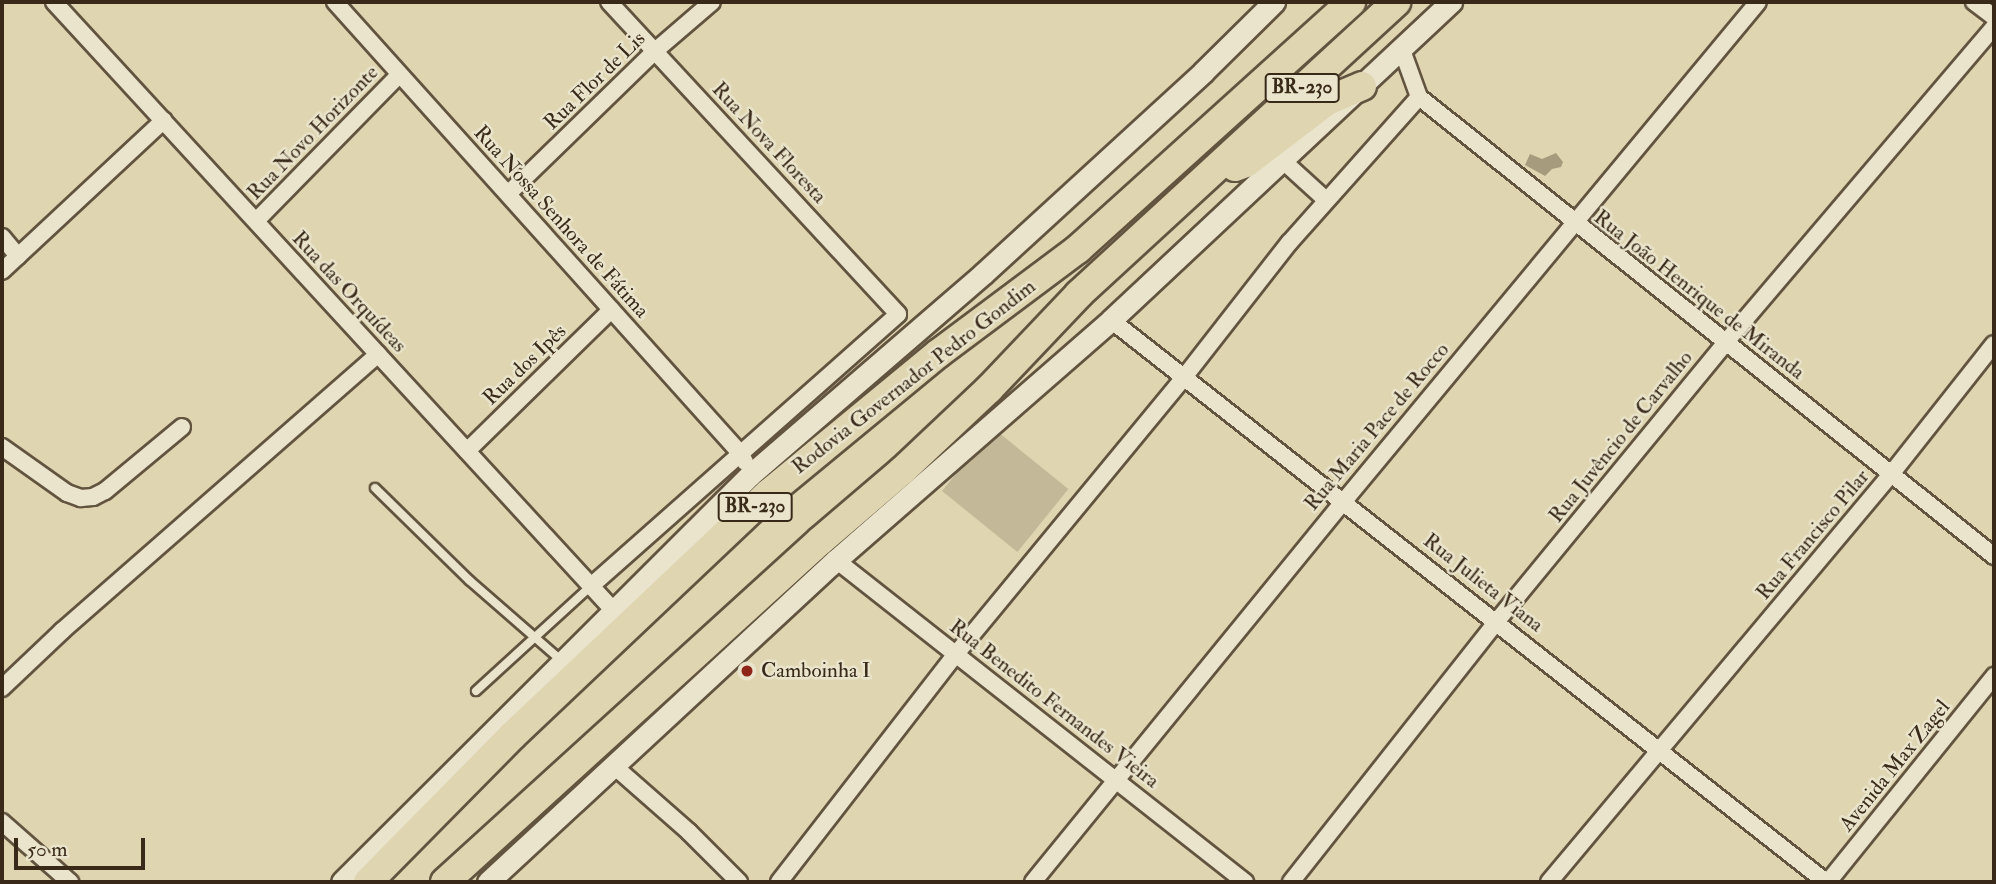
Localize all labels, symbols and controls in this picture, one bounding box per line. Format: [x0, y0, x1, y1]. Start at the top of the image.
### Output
street label: Rua Flor de Lis [539, 26, 651, 136]
street label: Rua Novo Horizonte [242, 60, 384, 206]
road number: BR-230 [1264, 72, 1340, 104]
street label: Rua Nova Floresta [706, 77, 832, 209]
street label: Rua Nossa Senhora de Fátima [468, 121, 654, 323]
street label: Rua João Henrique de Miranda [1589, 205, 1809, 385]
street label: Rua das Orquídeas [286, 226, 412, 358]
street label: Rodovia Governador Pedro Gondim [787, 274, 1041, 480]
street label: Rua dos Ipês [478, 319, 572, 411]
street label: Rua Maria Pace de Rocco [1299, 338, 1455, 516]
street label: Rua Juvêncio de Carvalho [1544, 346, 1698, 528]
street label: Rua Francisco Pilar [1751, 465, 1875, 605]
road number: BR-230 [716, 492, 794, 522]
street label: Rua Julieta Viana [1418, 528, 1548, 638]
street label: Rua Benedito Fernandes Vieira [944, 614, 1164, 794]
place label: Camboinha I [761, 658, 870, 684]
marker: Camboinha I [739, 663, 755, 679]
street label: Avenida Max Zagel [1834, 695, 1956, 837]
scale bar [18, 824, 149, 868]
text: 50 m [27, 836, 68, 863]

